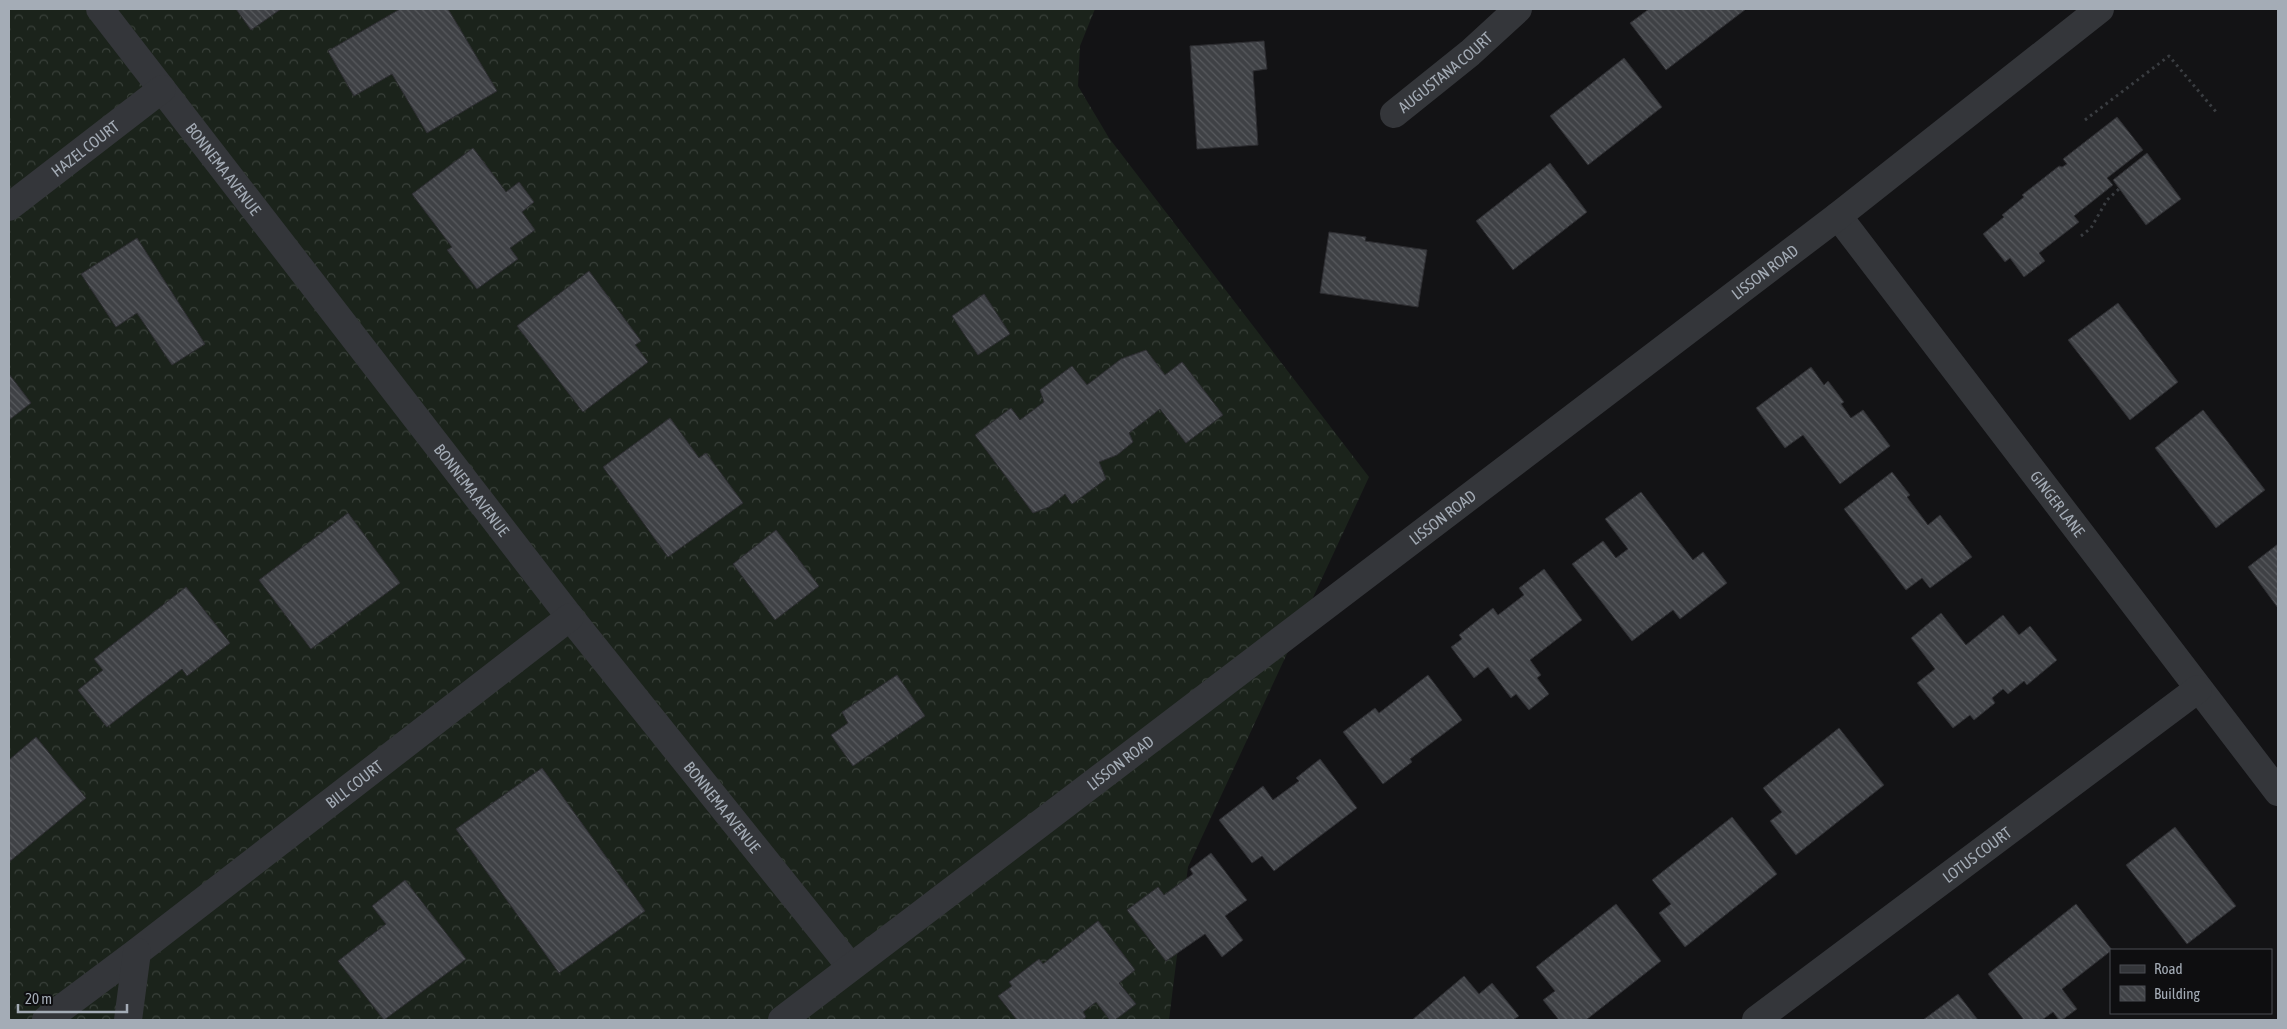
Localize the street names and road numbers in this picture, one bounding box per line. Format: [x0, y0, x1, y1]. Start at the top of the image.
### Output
street label: AUGUSTANA COURT [1394, 28, 1496, 116]
street label: HAZEL COURT [48, 117, 122, 180]
street label: BONNEMA AVENUE [182, 119, 265, 219]
street label: LISSON ROAD [1728, 241, 1801, 303]
street label: BONNEMA AVENUE [431, 440, 513, 540]
street label: GINGER LANE [2027, 467, 2089, 540]
street label: LISSON ROAD [1406, 486, 1479, 548]
street label: LISSON ROAD [1083, 732, 1157, 794]
street label: BILL COURT [322, 756, 386, 812]
street label: BONNEMA AVENUE [681, 758, 764, 856]
street label: LOTUS COURT [1939, 823, 2015, 886]

